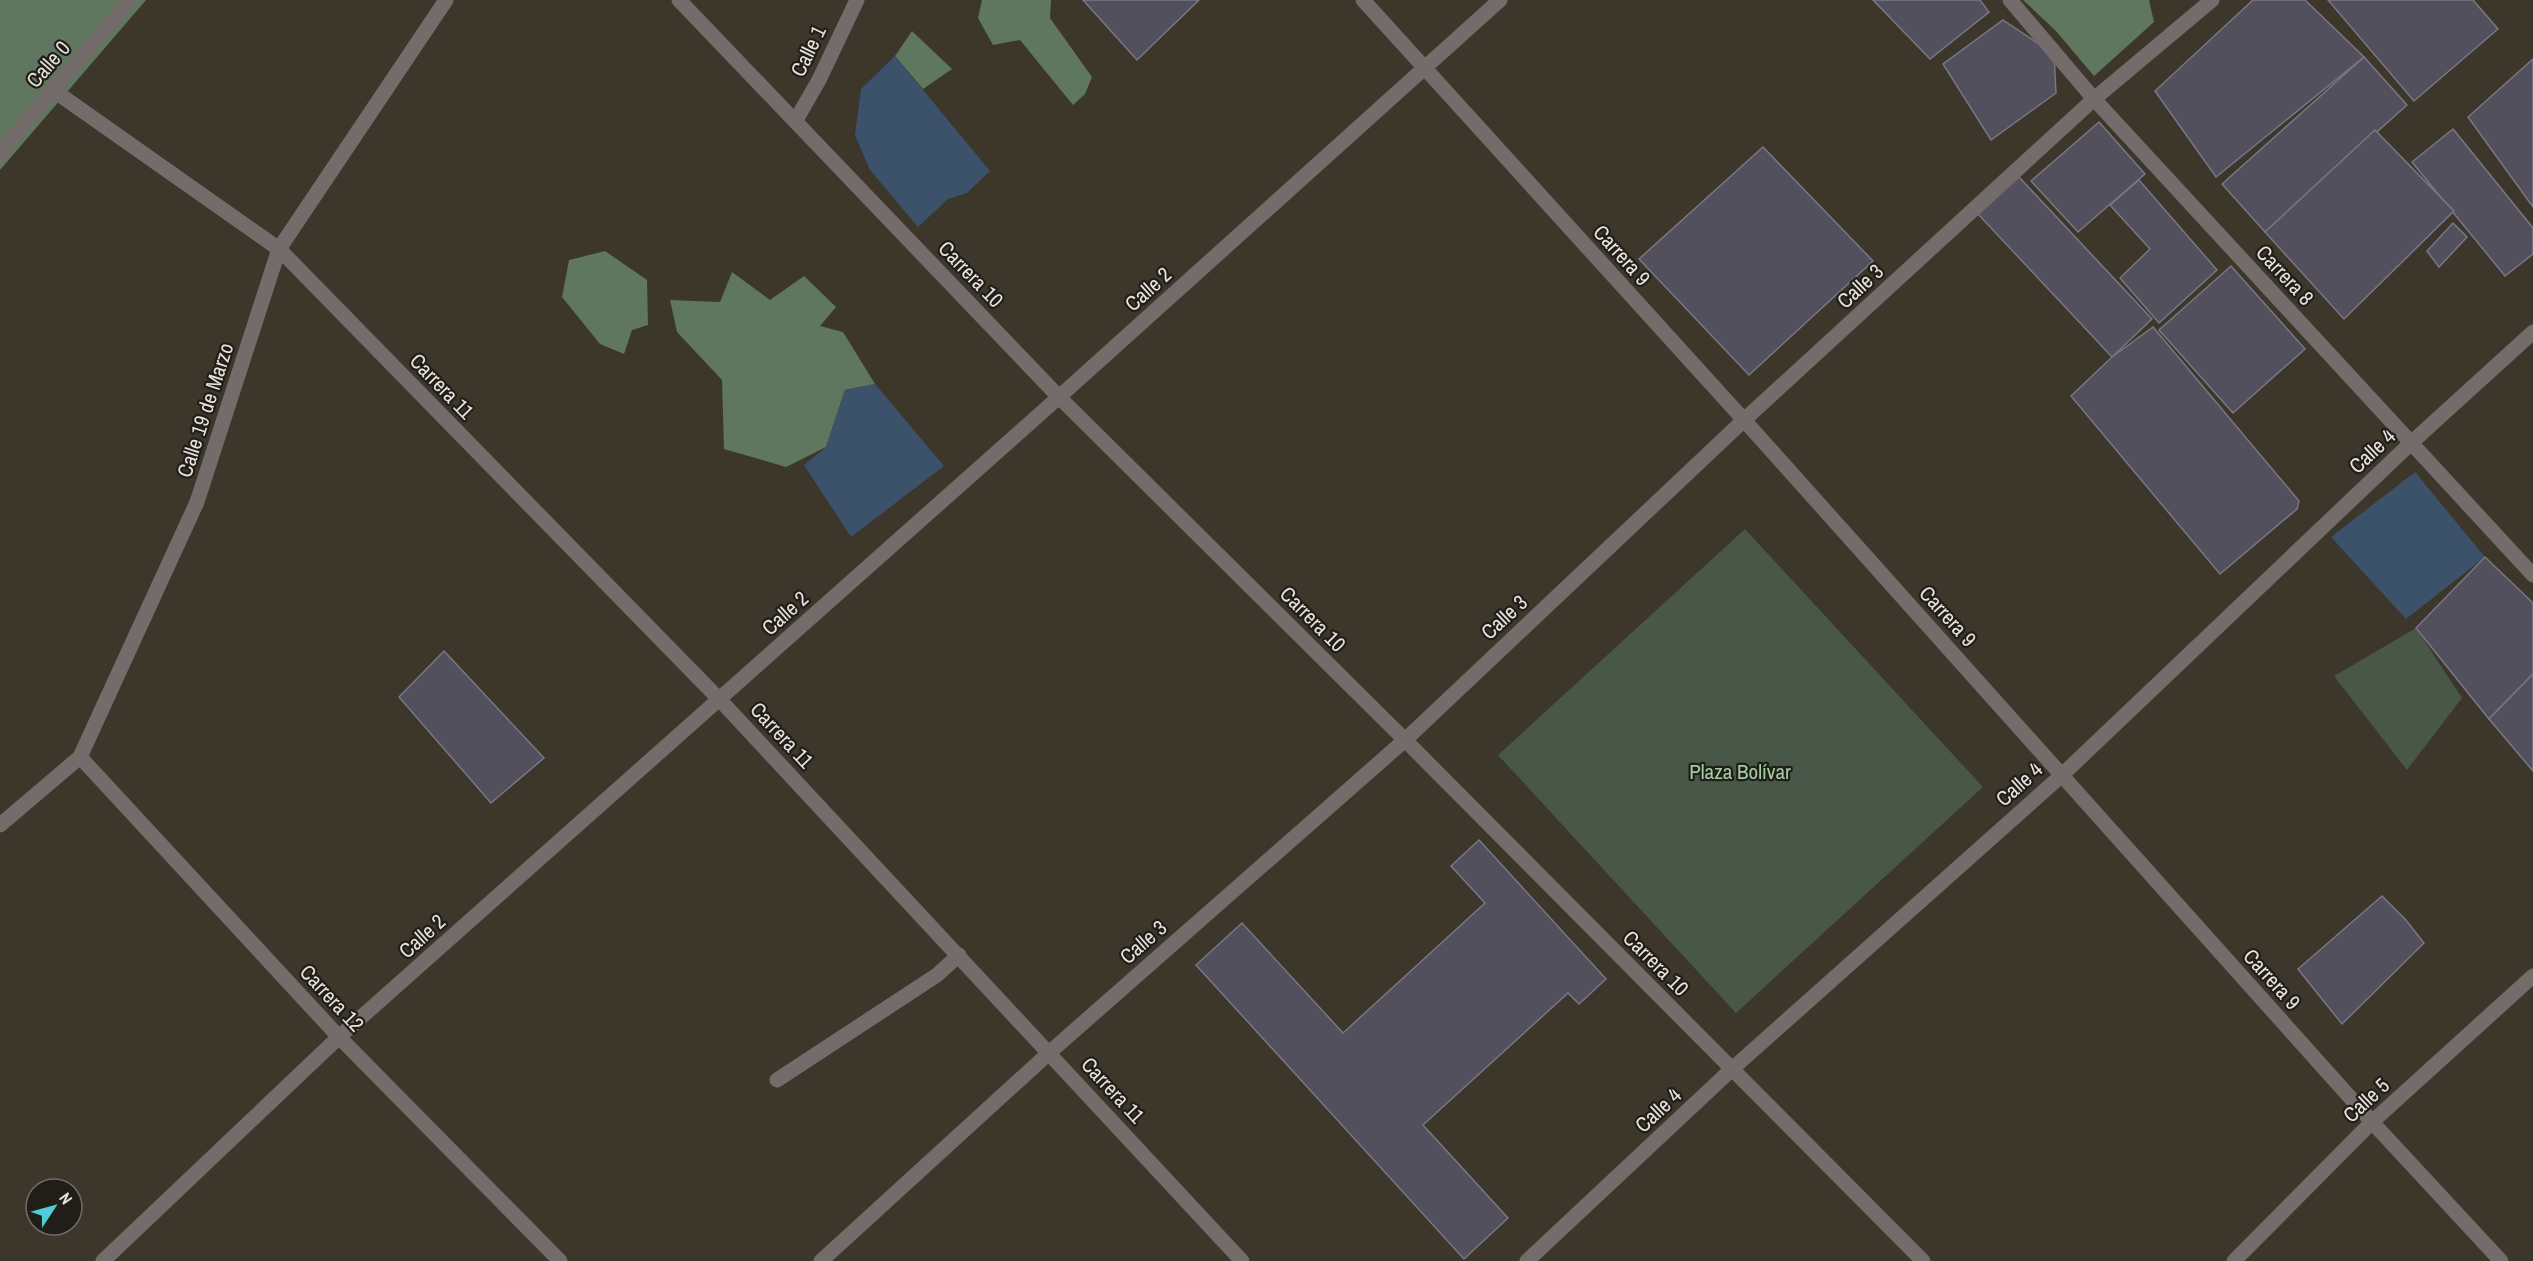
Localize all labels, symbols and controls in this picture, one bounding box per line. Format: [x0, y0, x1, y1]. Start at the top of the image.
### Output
street label: Calle 1 [783, 20, 833, 81]
street label: Calle 0 [19, 34, 77, 94]
street label: Carrera 9 [1587, 218, 1657, 292]
street label: Carrera 10 [932, 234, 1010, 314]
street label: Carrera 8 [2250, 239, 2320, 311]
street label: Calle 3 [1831, 257, 1889, 315]
street label: Calle 2 [1118, 260, 1178, 318]
street label: Calle 19 de Marzo [170, 339, 240, 481]
street label: Carrera 11 [403, 347, 481, 426]
street label: Calle 4 [2343, 422, 2402, 480]
street label: Carrera 9 [1913, 579, 1983, 653]
street label: Carrera 10 [1274, 580, 1352, 658]
street label: Calle 2 [755, 584, 815, 642]
street label: Calle 3 [1475, 588, 1533, 646]
street label: Carrera 11 [744, 695, 821, 775]
street label: Calle 4 [1989, 755, 2049, 813]
park label: Plaza Bolívar [1689, 757, 1791, 786]
street label: Calle 2 [392, 907, 452, 965]
street label: Calle 3 [1113, 913, 1173, 971]
street label: Carrera 10 [1617, 924, 1695, 1002]
street label: Carrera 9 [2237, 942, 2307, 1016]
street label: Carrera 12 [293, 958, 371, 1038]
street label: Carrera 11 [1075, 1050, 1152, 1130]
street label: Calle 5 [2337, 1071, 2395, 1129]
street label: Calle 4 [1629, 1081, 1688, 1139]
north arrow [24, 1177, 84, 1237]
text: N [54, 1188, 78, 1208]

